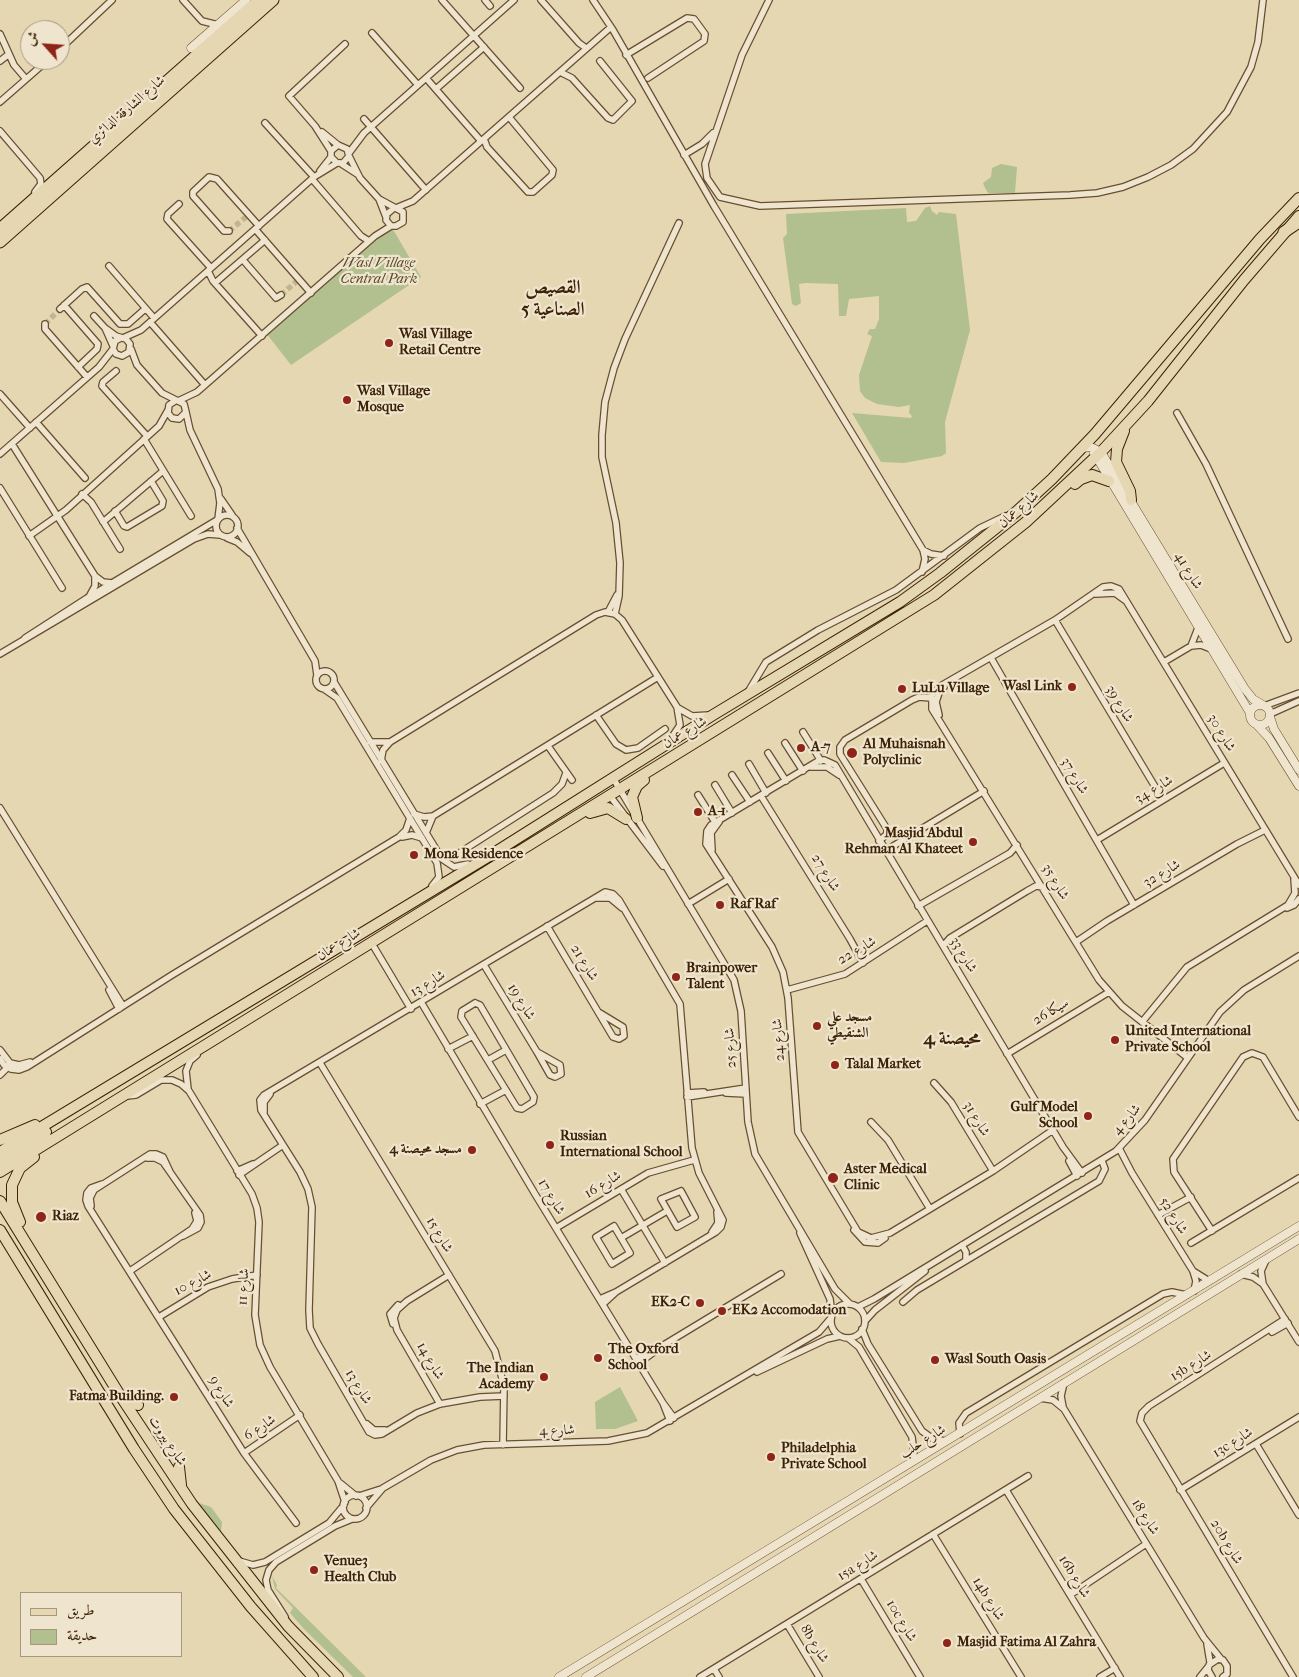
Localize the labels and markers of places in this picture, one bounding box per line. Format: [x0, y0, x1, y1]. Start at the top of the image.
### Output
place label: Wasl Village Retail Centre [399, 327, 481, 360]
marker: Wasl Village Retail Centre [383, 337, 395, 349]
place label: Wasl Village Mosque [357, 384, 430, 417]
marker: Wasl Village Mosque [341, 394, 353, 406]
place label: Wasl Link [1003, 679, 1062, 695]
place label: LuLu Village [912, 681, 990, 697]
marker: Wasl Link [1066, 681, 1078, 693]
marker: LuLu Village [896, 683, 908, 695]
place label: Al Muhaisnah Polyclinic [863, 737, 946, 770]
place label: A-7 [811, 740, 830, 756]
marker: A-7 [795, 742, 807, 754]
marker: Al Muhaisnah Polyclinic [845, 746, 859, 760]
place label: A-1 [708, 804, 726, 820]
marker: A-1 [692, 806, 704, 818]
place label: Masjid Abdul Rehman Al Khateet [845, 826, 963, 859]
marker: Masjid Abdul Rehman Al Khateet [967, 836, 979, 848]
place label: Mona Residence [424, 847, 523, 863]
marker: Mona Residence [408, 849, 420, 861]
place label: Raf Raf [730, 897, 776, 913]
marker: Raf Raf [714, 899, 726, 911]
place label: Brainpower Talent [686, 961, 757, 994]
marker: Brainpower Talent [670, 971, 682, 983]
place label: مسجد علي الشنقيطي [827, 1010, 872, 1042]
marker: مسجد علي الشنقيطي [811, 1020, 823, 1032]
place label: United International Private School [1125, 1024, 1251, 1056]
marker: United International Private School [1109, 1034, 1121, 1046]
place label: Talal Market [845, 1057, 921, 1073]
marker: Talal Market [829, 1059, 841, 1071]
place label: Gulf Model School [1011, 1100, 1078, 1132]
marker: Gulf Model School [1082, 1110, 1094, 1122]
place label: Russian International School [560, 1129, 683, 1162]
marker: Russian International School [544, 1139, 556, 1151]
place label: مسجد محيصنة 4 [390, 1142, 462, 1158]
marker: مسجد محيصنة 4 [466, 1144, 478, 1156]
place label: Aster Medical Clinic [844, 1162, 927, 1194]
marker: Aster Medical Clinic [826, 1171, 840, 1185]
place label: Riaz [52, 1209, 79, 1225]
marker: Riaz [34, 1210, 48, 1224]
place label: EK2-C [651, 1295, 690, 1311]
marker: EK2-C [694, 1297, 706, 1309]
place label: EK2 Accomodation [732, 1303, 846, 1319]
marker: EK2 Accomodation [716, 1305, 728, 1317]
place label: The Oxford School [608, 1342, 679, 1374]
marker: The Oxford School [592, 1352, 604, 1364]
place label: Wasl South Oasis [945, 1352, 1046, 1368]
marker: Wasl South Oasis [929, 1354, 941, 1366]
place label: The Indian Academy [467, 1361, 534, 1394]
marker: The Indian Academy [538, 1371, 550, 1383]
place label: Fatma Building. [69, 1389, 164, 1405]
marker: Fatma Building. [168, 1391, 180, 1403]
place label: Philadelphia Private School [781, 1441, 867, 1474]
marker: Philadelphia Private School [765, 1451, 777, 1463]
place label: Venue3 Health Club [324, 1554, 396, 1586]
marker: Venue3 Health Club [308, 1564, 320, 1576]
place label: Masjid Fatima Al Zahra [957, 1635, 1096, 1651]
marker: Masjid Fatima Al Zahra [941, 1637, 953, 1649]

